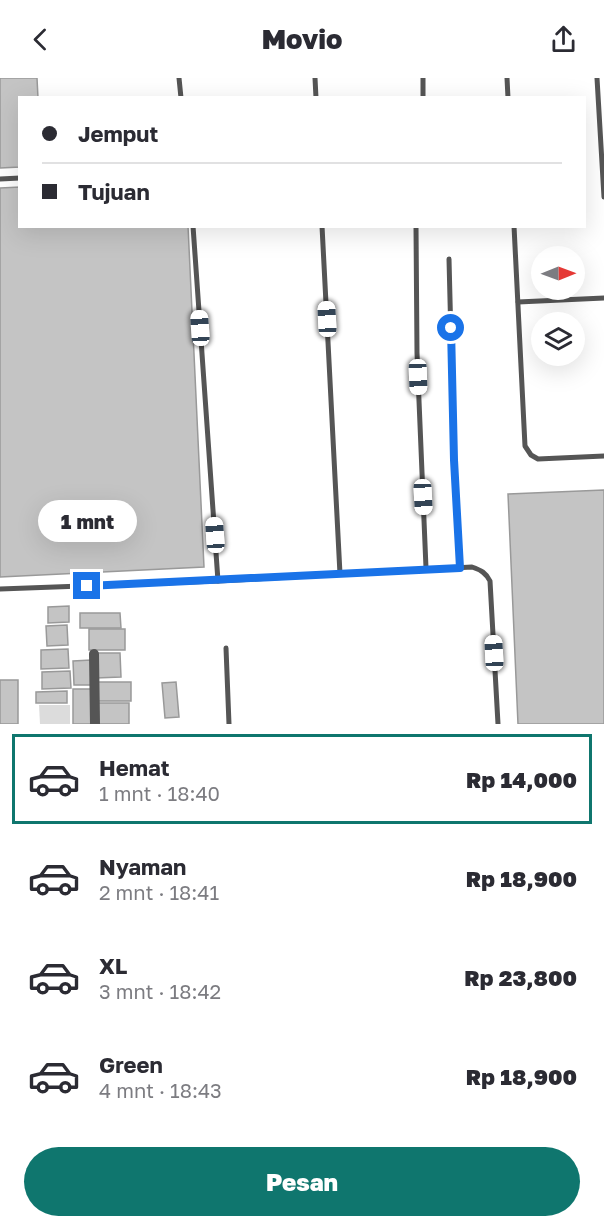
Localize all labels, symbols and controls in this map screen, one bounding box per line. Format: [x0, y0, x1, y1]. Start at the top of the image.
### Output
icon: back [24, 23, 57, 56]
text: Movio [262, 23, 342, 55]
icon: share [547, 23, 580, 56]
text: Jemput [78, 120, 158, 147]
text: Tujuan [78, 178, 150, 205]
north arrow [531, 246, 585, 300]
map controls [531, 246, 585, 366]
car [317, 301, 337, 337]
car [190, 309, 210, 347]
button: layers [531, 312, 585, 366]
route start [437, 314, 464, 341]
car [408, 359, 428, 395]
car [413, 479, 433, 515]
callout: 1 mnt [38, 499, 136, 541]
text: 1 mnt [61, 509, 114, 533]
car [205, 516, 225, 554]
route end [73, 572, 100, 599]
car [484, 635, 504, 671]
icon: car [27, 752, 81, 806]
text: Hemat [99, 754, 170, 781]
text: Rp 14,000 [466, 766, 577, 793]
text: 1 mnt · 18:40 [99, 781, 220, 805]
icon: car [27, 851, 81, 905]
text: Nyaman [99, 853, 186, 880]
text: Rp 18,900 [466, 865, 577, 892]
text: 2 mnt · 18:41 [99, 880, 219, 904]
icon: car [27, 950, 81, 1004]
text: XL [99, 952, 127, 979]
text: Rp 23,800 [464, 964, 577, 991]
text: 3 mnt · 18:42 [99, 979, 221, 1003]
icon: car [27, 1049, 81, 1103]
text: Green [99, 1051, 163, 1078]
text: Rp 18,900 [466, 1063, 577, 1090]
text: 4 mnt · 18:43 [99, 1078, 222, 1102]
button: Pesan [24, 1147, 580, 1216]

